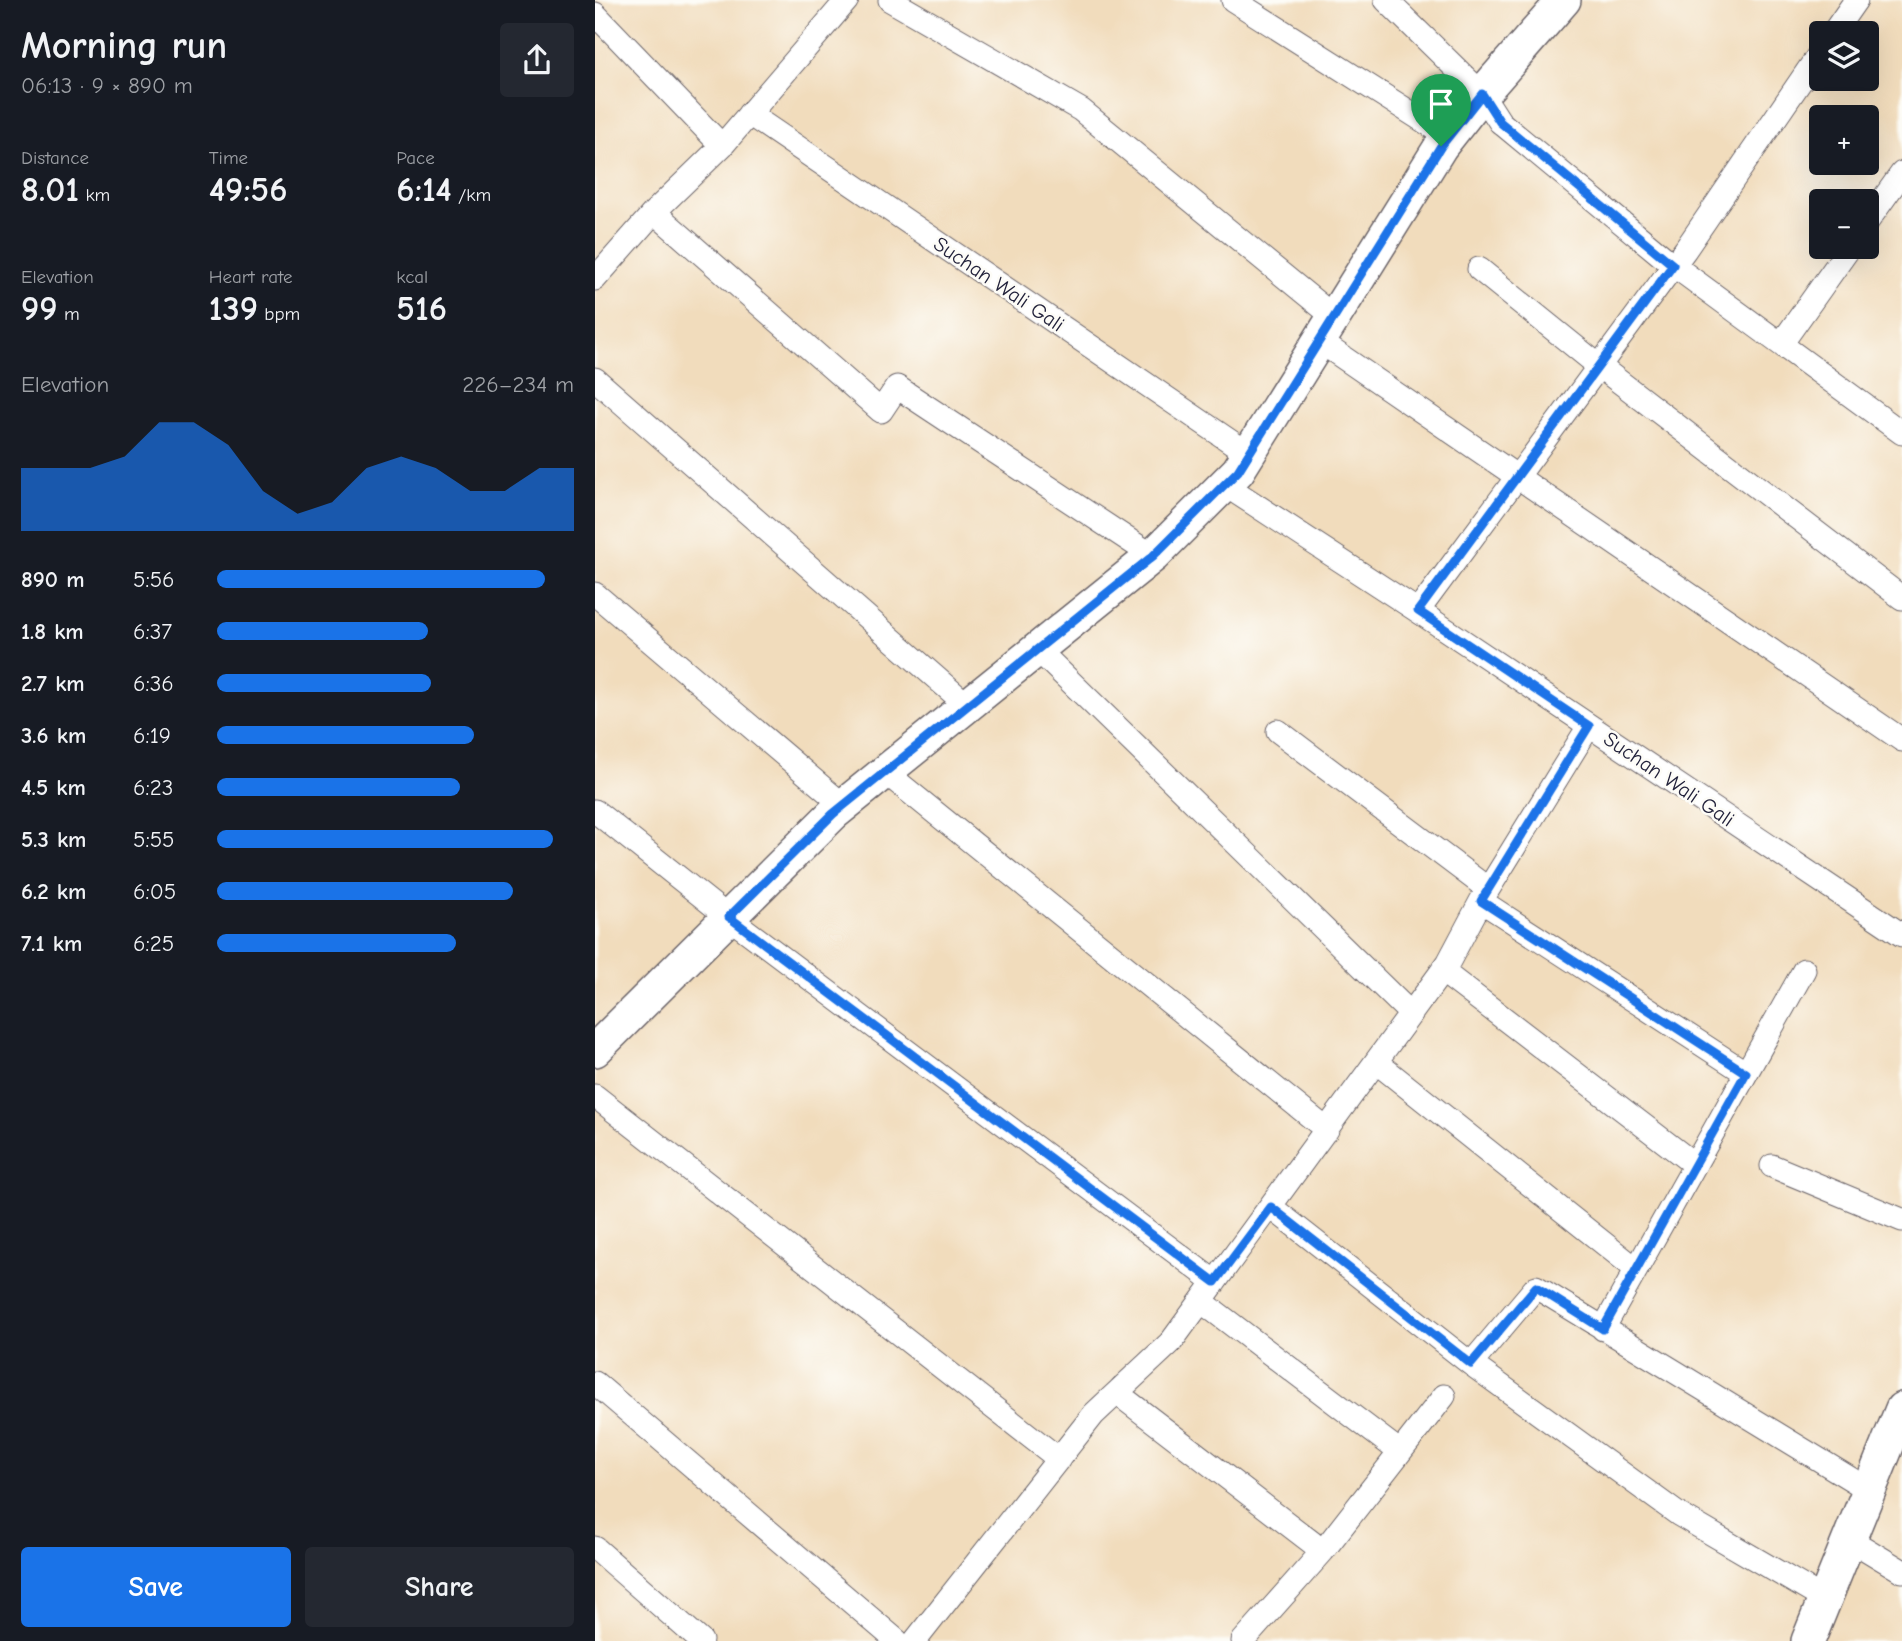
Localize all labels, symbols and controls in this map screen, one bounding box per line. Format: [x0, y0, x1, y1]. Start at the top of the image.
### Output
map controls [1809, 21, 1879, 259]
button: layers [1809, 21, 1879, 91]
button: share [500, 23, 574, 97]
text: Morning run [21, 24, 227, 68]
text: 06:13 · 9 × 890 m [21, 72, 193, 99]
pin [1411, 74, 1471, 146]
icon: arrive [1422, 85, 1460, 123]
button: + [1809, 105, 1879, 175]
text: Distance [21, 147, 89, 169]
text: Time [209, 147, 248, 169]
text: Pace [396, 147, 435, 169]
text: 8.01 [21, 169, 79, 210]
text: 49:56 [209, 169, 288, 210]
text: 6:14 [396, 169, 452, 210]
text: km [79, 184, 110, 206]
text: /km [452, 184, 491, 206]
button: − [1809, 189, 1879, 259]
street label: Suchan Wali Gali [929, 231, 1069, 337]
text: Elevation [21, 266, 94, 288]
text: Heart rate [209, 266, 292, 288]
text: kcal [396, 266, 428, 288]
text: 99 [21, 288, 58, 329]
text: 139 [209, 288, 258, 329]
text: 516 [396, 288, 447, 329]
text: m [58, 303, 80, 325]
text: bpm [258, 303, 300, 325]
text: Elevation [21, 371, 109, 398]
text: 226–234 m [462, 371, 574, 398]
text: 890 m [21, 566, 84, 593]
text: 5:56 [133, 566, 175, 593]
text: 1.8 km [21, 618, 84, 645]
text: 6:37 [133, 618, 172, 645]
text: 2.7 km [21, 670, 85, 697]
text: 6:36 [133, 670, 174, 697]
text: 3.6 km [21, 722, 86, 749]
text: 6:19 [133, 722, 171, 749]
street label: Suchan Wali Gali [1599, 726, 1739, 832]
text: 4.5 km [21, 774, 86, 801]
text: 6:23 [133, 774, 173, 801]
text: 5.3 km [21, 826, 86, 853]
text: 5:55 [133, 826, 175, 853]
text: 6.2 km [21, 878, 86, 905]
text: 6:05 [133, 878, 176, 905]
text: 7.1 km [21, 930, 82, 957]
text: 6:25 [133, 930, 174, 957]
button: Save [21, 1547, 291, 1627]
button: Share [305, 1547, 574, 1627]

